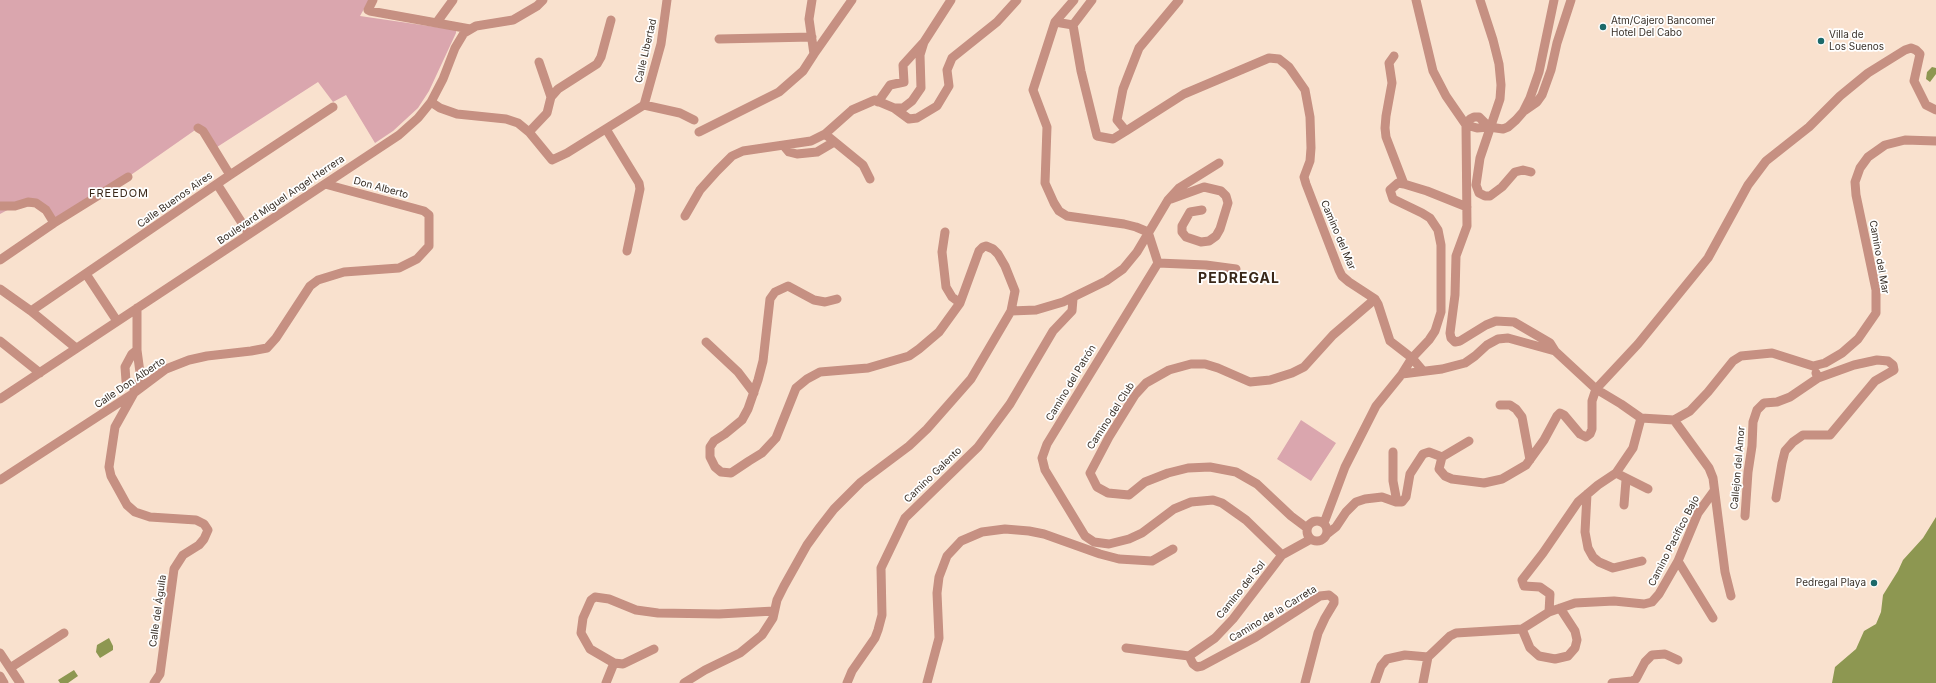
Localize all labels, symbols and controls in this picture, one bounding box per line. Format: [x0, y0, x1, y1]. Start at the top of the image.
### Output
place label: Atm/Cajero Bancomer Hotel Del Cabo [1611, 15, 1715, 38]
street label: Calle Libertad [633, 18, 659, 84]
marker: Atm/Cajero Bancomer Hotel Del Cabo [1598, 22, 1608, 32]
place label: Villa de Los Suenos [1829, 29, 1884, 52]
marker: Villa de Los Suenos [1816, 36, 1826, 46]
street label: Boulevard Miguel Angel Herrera [215, 153, 347, 247]
street label: Calle Buenos Aires [135, 170, 215, 230]
street label: Don Alberto [352, 175, 410, 201]
district label: FREEDOM [89, 187, 149, 201]
street label: Camino del Mar [1318, 198, 1358, 272]
street label: Camino del Mar [1867, 219, 1891, 295]
district label: PEDREGAL [1198, 271, 1280, 287]
street label: Camino del Patrón [1044, 343, 1098, 423]
street label: Calle Don Alberto [92, 355, 168, 411]
street label: Camino del Club [1085, 380, 1137, 452]
street label: Callejon del Amor [1728, 426, 1748, 510]
street label: Camino Galento [902, 445, 964, 505]
street label: Camino Pacifico Bajo [1646, 494, 1702, 588]
street label: Camino del Sol [1214, 559, 1268, 621]
street label: Calle del Águila [147, 574, 169, 648]
place label: Pedregal Playa [1796, 577, 1866, 589]
marker: Pedregal Playa [1869, 578, 1879, 588]
street label: Camino de la Carreta [1227, 583, 1319, 645]

